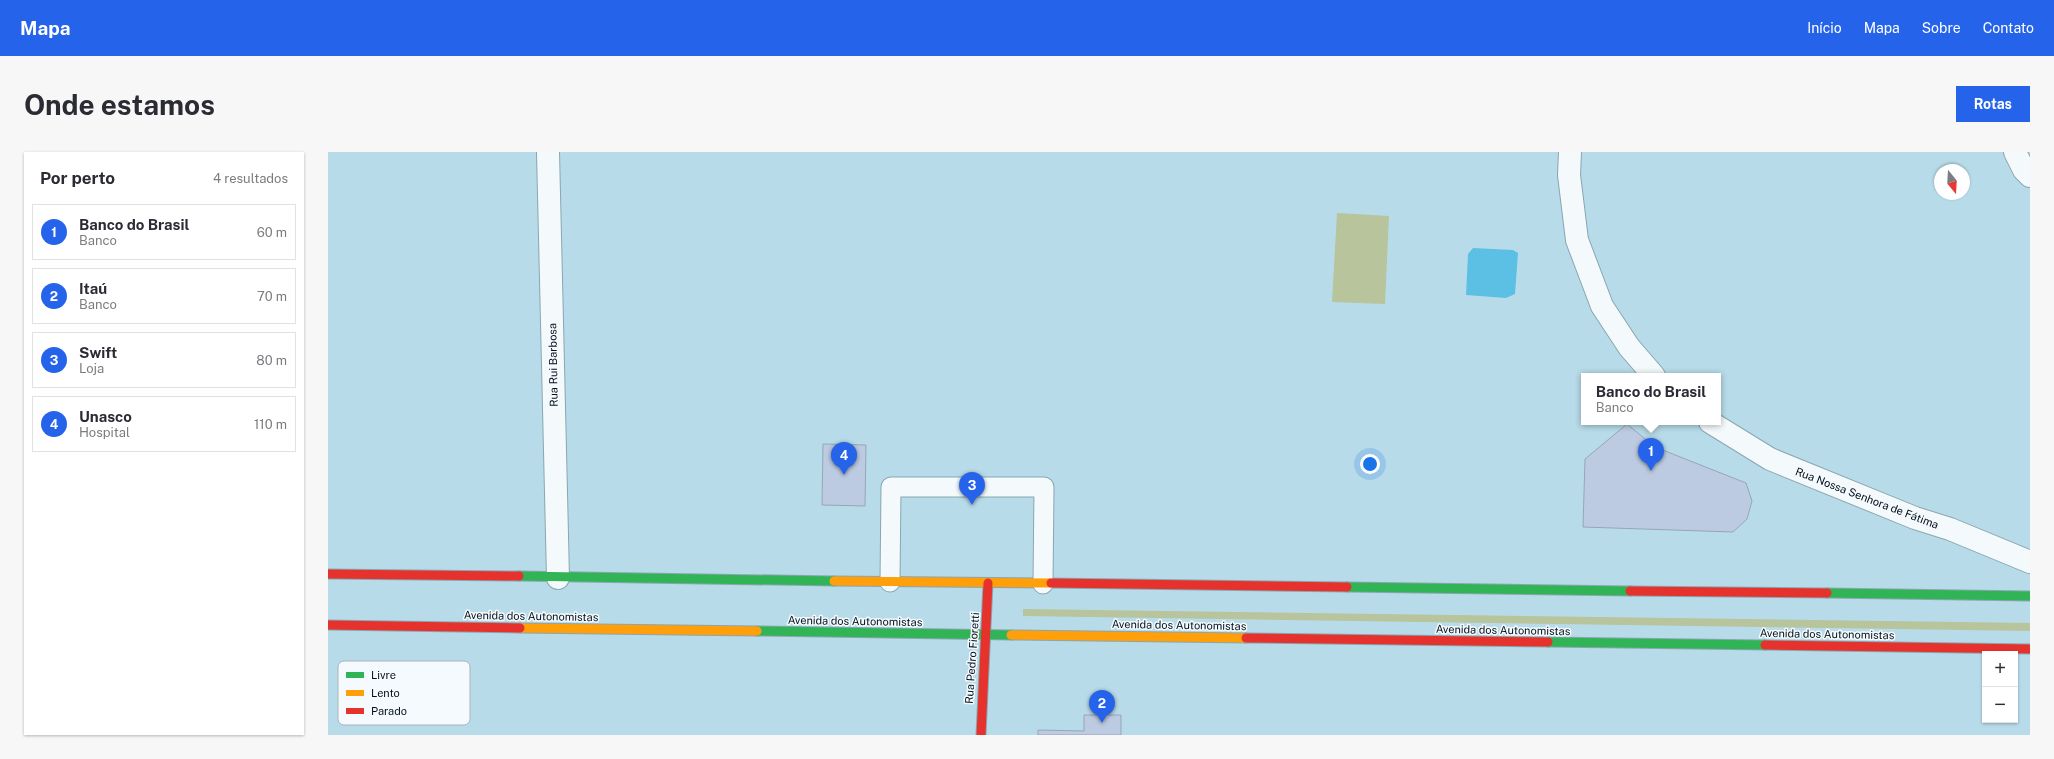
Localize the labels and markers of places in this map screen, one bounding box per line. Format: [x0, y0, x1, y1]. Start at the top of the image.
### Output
pin: 1 [1638, 438, 1664, 471]
pin: 4 [831, 442, 857, 475]
pin: 3 [959, 472, 985, 505]
pin: 2 [1089, 690, 1115, 723]

